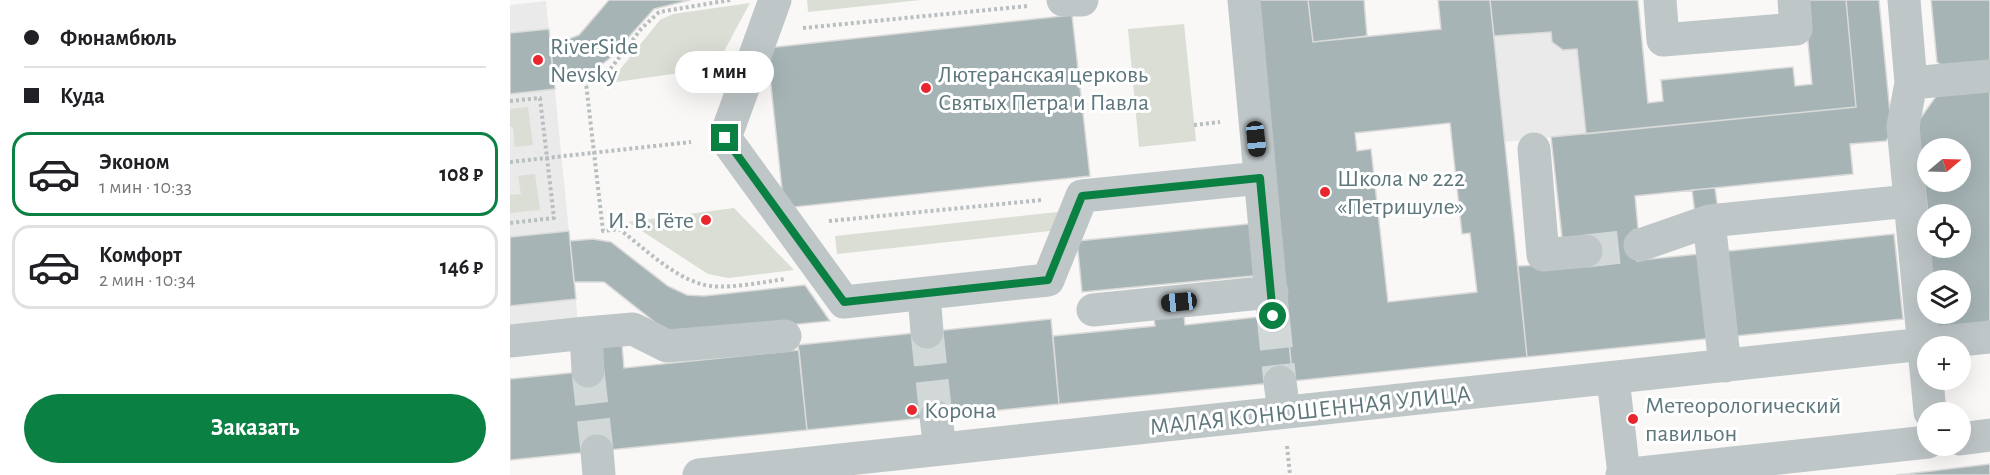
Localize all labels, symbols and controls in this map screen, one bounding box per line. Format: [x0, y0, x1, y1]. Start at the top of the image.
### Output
text: Фюнамбюль [60, 27, 176, 49]
place label: RiverSide Nevsky [550, 35, 638, 87]
callout: 1 мин [676, 51, 774, 93]
marker: RiverSide Nevsky [531, 53, 545, 67]
text: 1 мин [702, 62, 747, 82]
place label: Лютеранская церковь Святых Петра и Павла [938, 63, 1149, 115]
marker: Лютеранская церковь Святых Петра и Павла [919, 81, 933, 95]
text: Куда [60, 85, 105, 107]
car [1245, 120, 1267, 158]
route end [711, 124, 738, 151]
north arrow [1917, 138, 1971, 192]
map controls [1917, 138, 1971, 456]
icon: car [27, 147, 81, 201]
text: Эконом [99, 151, 170, 173]
text: 108 ₽ [439, 163, 483, 185]
place label: Школа № 222 «Петришуле» [1337, 167, 1465, 219]
text: 1 мин · 10:33 [99, 177, 192, 197]
marker: Школа № 222 «Петришуле» [1318, 185, 1332, 199]
button: locate [1917, 204, 1971, 258]
place label: И. В. Гёте [608, 209, 694, 233]
marker: И. В. Гёте [699, 213, 713, 227]
icon: car [27, 240, 81, 294]
text: Комфорт [99, 244, 182, 266]
text: 146 ₽ [440, 256, 483, 278]
text: 2 мин · 10:34 [99, 270, 196, 290]
button: layers [1917, 270, 1971, 324]
car [1160, 291, 1198, 313]
route start [1259, 302, 1286, 329]
button: + [1917, 336, 1971, 390]
street label: МАЛАЯ КОНЮШЕННАЯ УЛИЦА [1148, 382, 1472, 440]
button: Заказать [24, 394, 486, 463]
place label: Метеорологический павильон [1645, 394, 1841, 446]
place label: Корона [924, 399, 996, 423]
button: − [1917, 402, 1971, 456]
marker: Корона [905, 403, 919, 417]
marker: Метеорологический павильон [1626, 412, 1640, 426]

